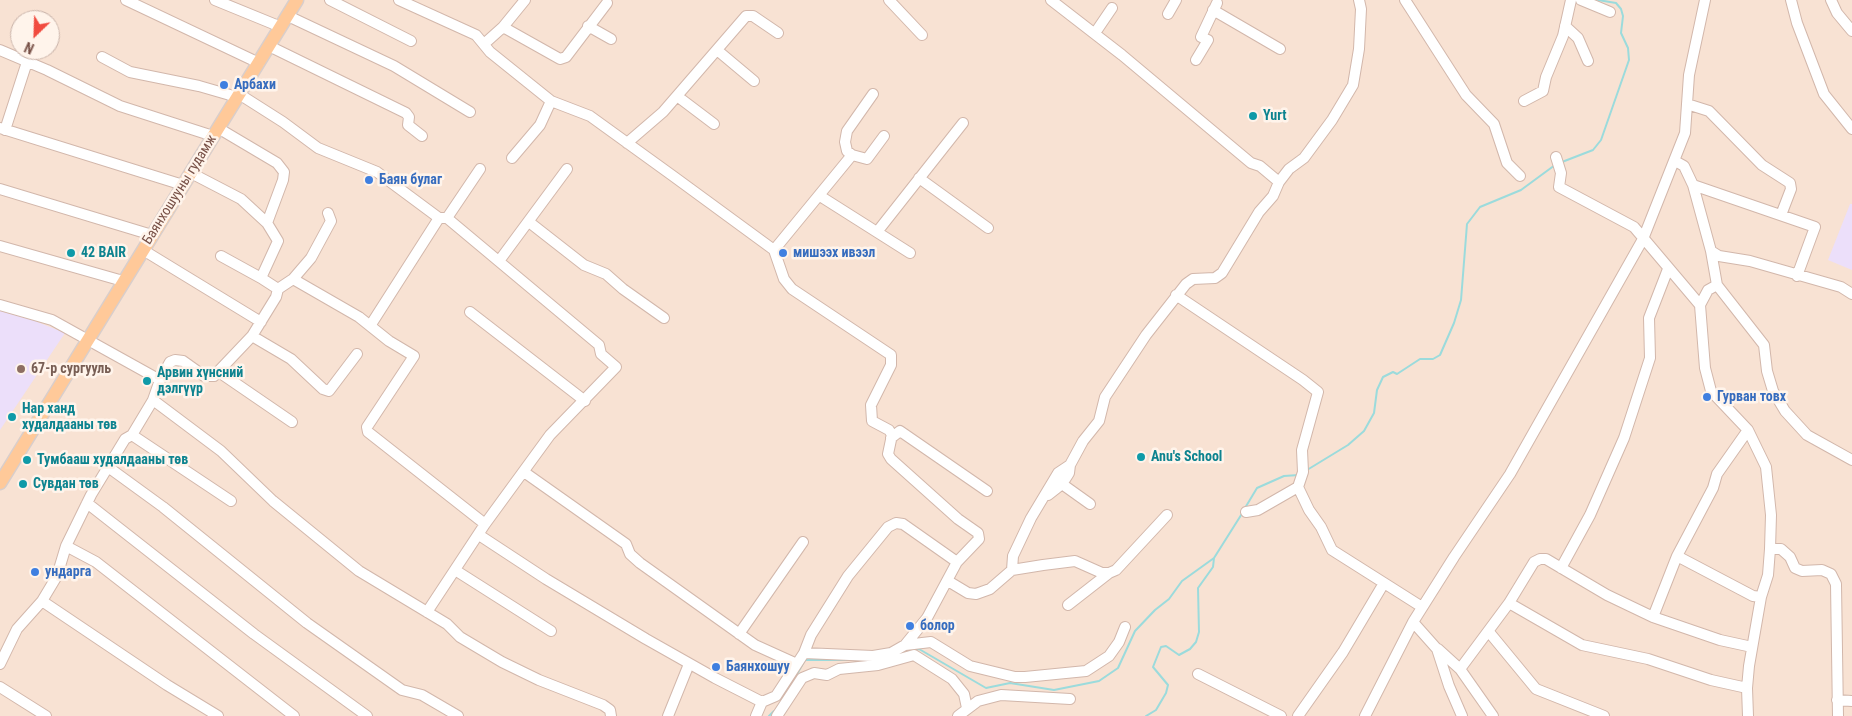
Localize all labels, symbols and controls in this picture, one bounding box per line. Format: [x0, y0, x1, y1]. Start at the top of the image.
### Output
north arrow [10, 10, 60, 60]
text: N [22, 39, 36, 57]
place label: Арбахи [234, 77, 276, 93]
marker: Арбахи [218, 79, 230, 91]
place label: Yurt [1263, 108, 1286, 124]
marker: Yurt [1247, 110, 1259, 122]
street label: Баянхошууны гудамж [140, 132, 220, 248]
place label: Баян булаг [379, 172, 442, 188]
marker: Баян булаг [363, 174, 375, 186]
place label: 42 BAIR [81, 245, 126, 261]
place label: мишээх ивээл [793, 245, 875, 261]
marker: 42 BAIR [65, 247, 77, 259]
marker: мишээх ивээл [777, 247, 789, 259]
place label: 67-р сургууль [31, 361, 111, 377]
marker: 67-р сургууль [15, 363, 27, 375]
place label: Арвин хүнсний дэлгүүр [157, 365, 243, 398]
marker: Арвин хүнсний дэлгүүр [141, 375, 153, 387]
place label: Гурван товх [1717, 389, 1786, 405]
marker: Гурван товх [1701, 391, 1713, 403]
place label: Нар ханд худалдааны төв [22, 401, 117, 434]
marker: Нар ханд худалдааны төв [6, 411, 18, 423]
place label: Anu's School [1151, 449, 1222, 465]
marker: Anu's School [1135, 451, 1147, 463]
place label: Тумбааш худалдааны төв [37, 452, 188, 468]
marker: Тумбааш худалдааны төв [21, 454, 33, 466]
place label: Сувдан төв [33, 476, 99, 492]
marker: Сувдан төв [17, 478, 29, 490]
place label: ундарга [45, 564, 91, 580]
marker: ундарга [29, 566, 41, 578]
place label: болор [920, 618, 955, 634]
marker: болор [904, 620, 916, 632]
place label: Баянхошуу [726, 659, 790, 675]
marker: Баянхошуу [710, 661, 722, 673]

